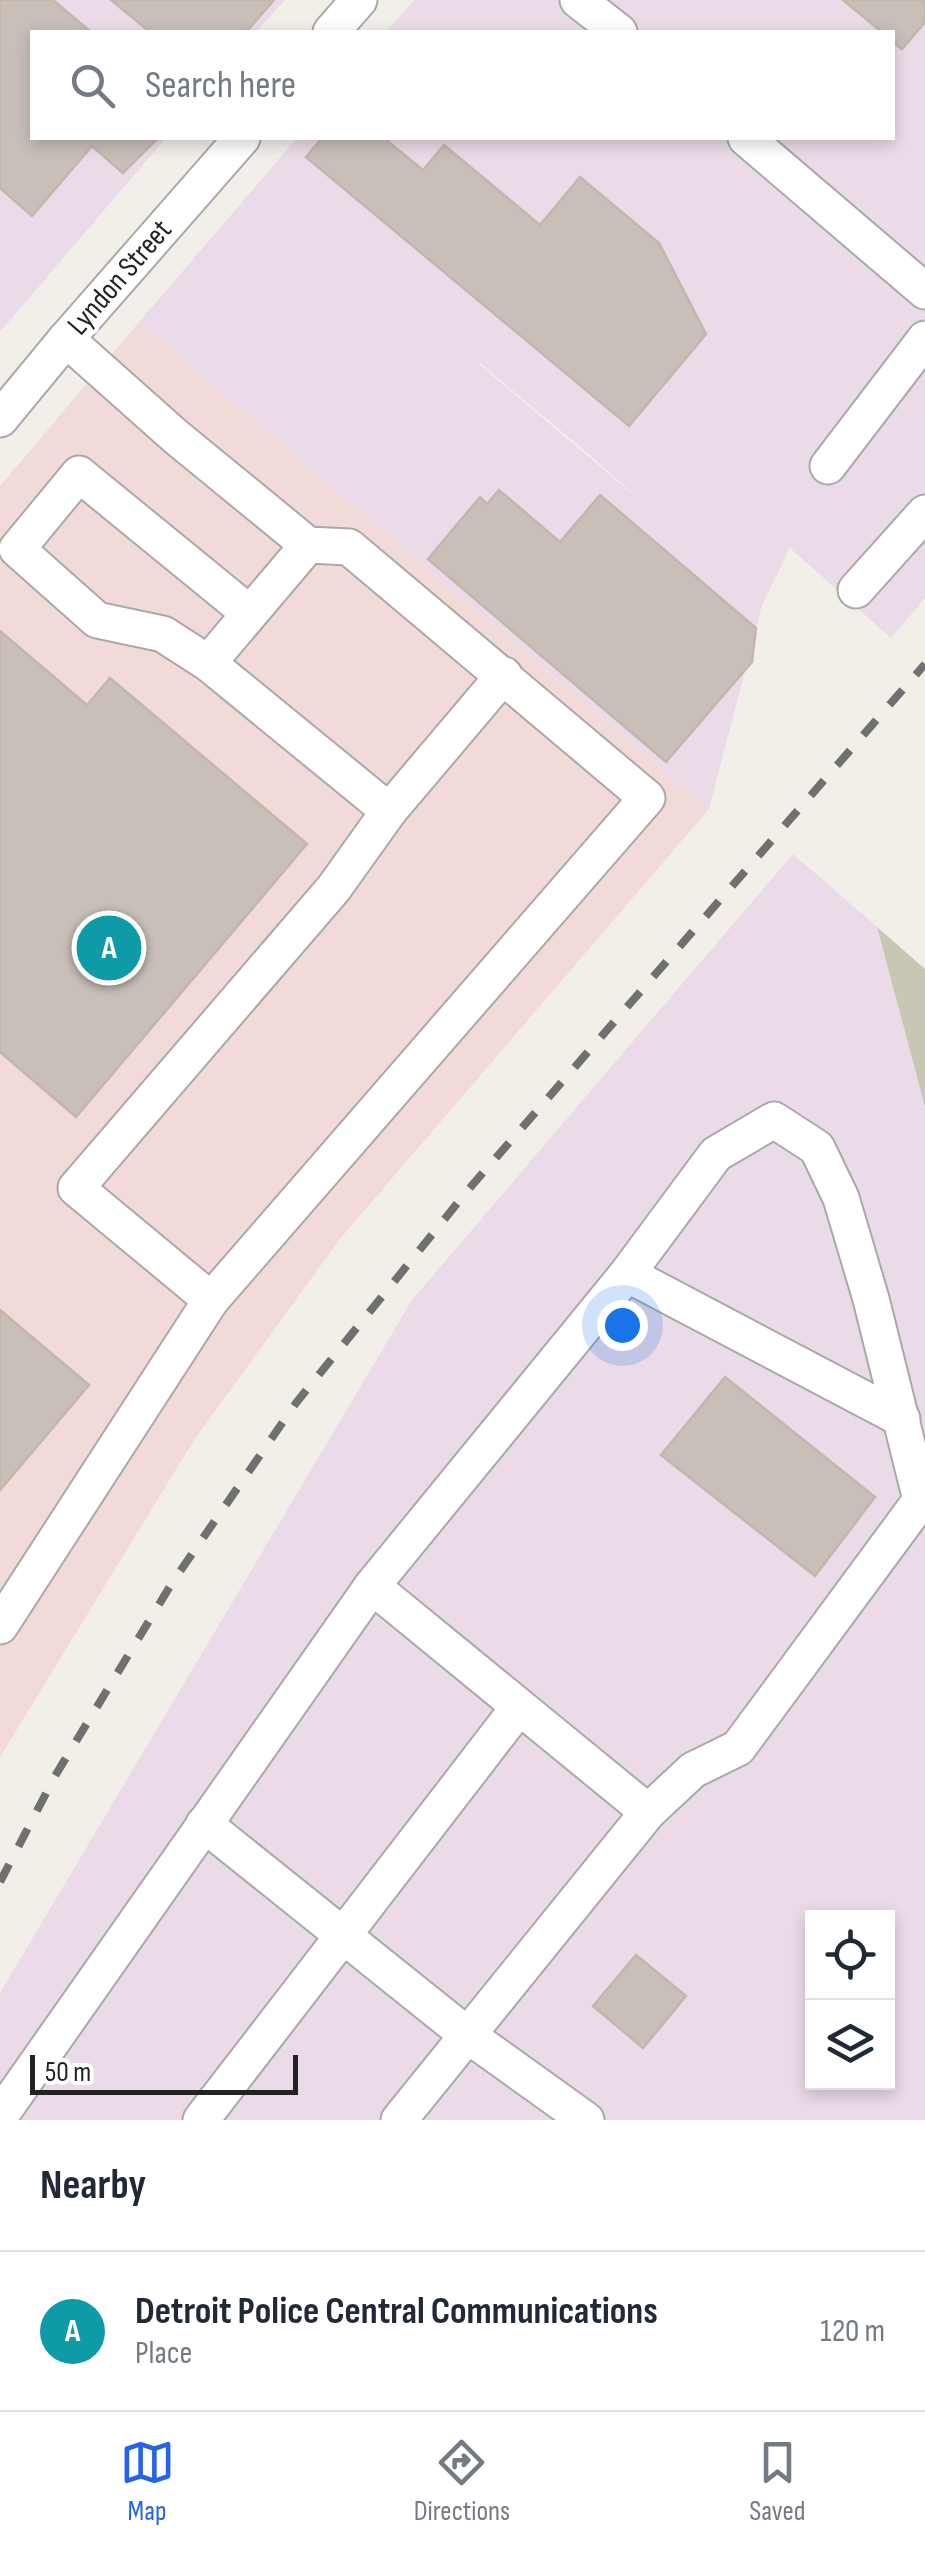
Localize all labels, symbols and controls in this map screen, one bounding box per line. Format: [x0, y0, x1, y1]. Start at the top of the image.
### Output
search box [30, 30, 895, 140]
icon: search [65, 58, 120, 113]
text: Search here [145, 63, 296, 108]
street label: Lyndon Street [60, 213, 179, 343]
pin: A [76, 910, 142, 986]
your location [597, 1300, 648, 1351]
map controls [805, 1910, 895, 2090]
button: locate [805, 1910, 895, 2000]
button: layers [805, 2000, 895, 2090]
scale bar [30, 2050, 298, 2094]
text: 50 m [45, 2056, 91, 2089]
text: Nearby [40, 2160, 146, 2211]
text: Detroit Police Central Communications [135, 2289, 658, 2334]
text: A [65, 2312, 80, 2351]
text: 120 m [820, 2312, 885, 2351]
text: Place [135, 2334, 192, 2373]
tab: Map [120, 2435, 175, 2528]
tab: Directions [414, 2435, 510, 2528]
tab: Saved [749, 2435, 805, 2528]

